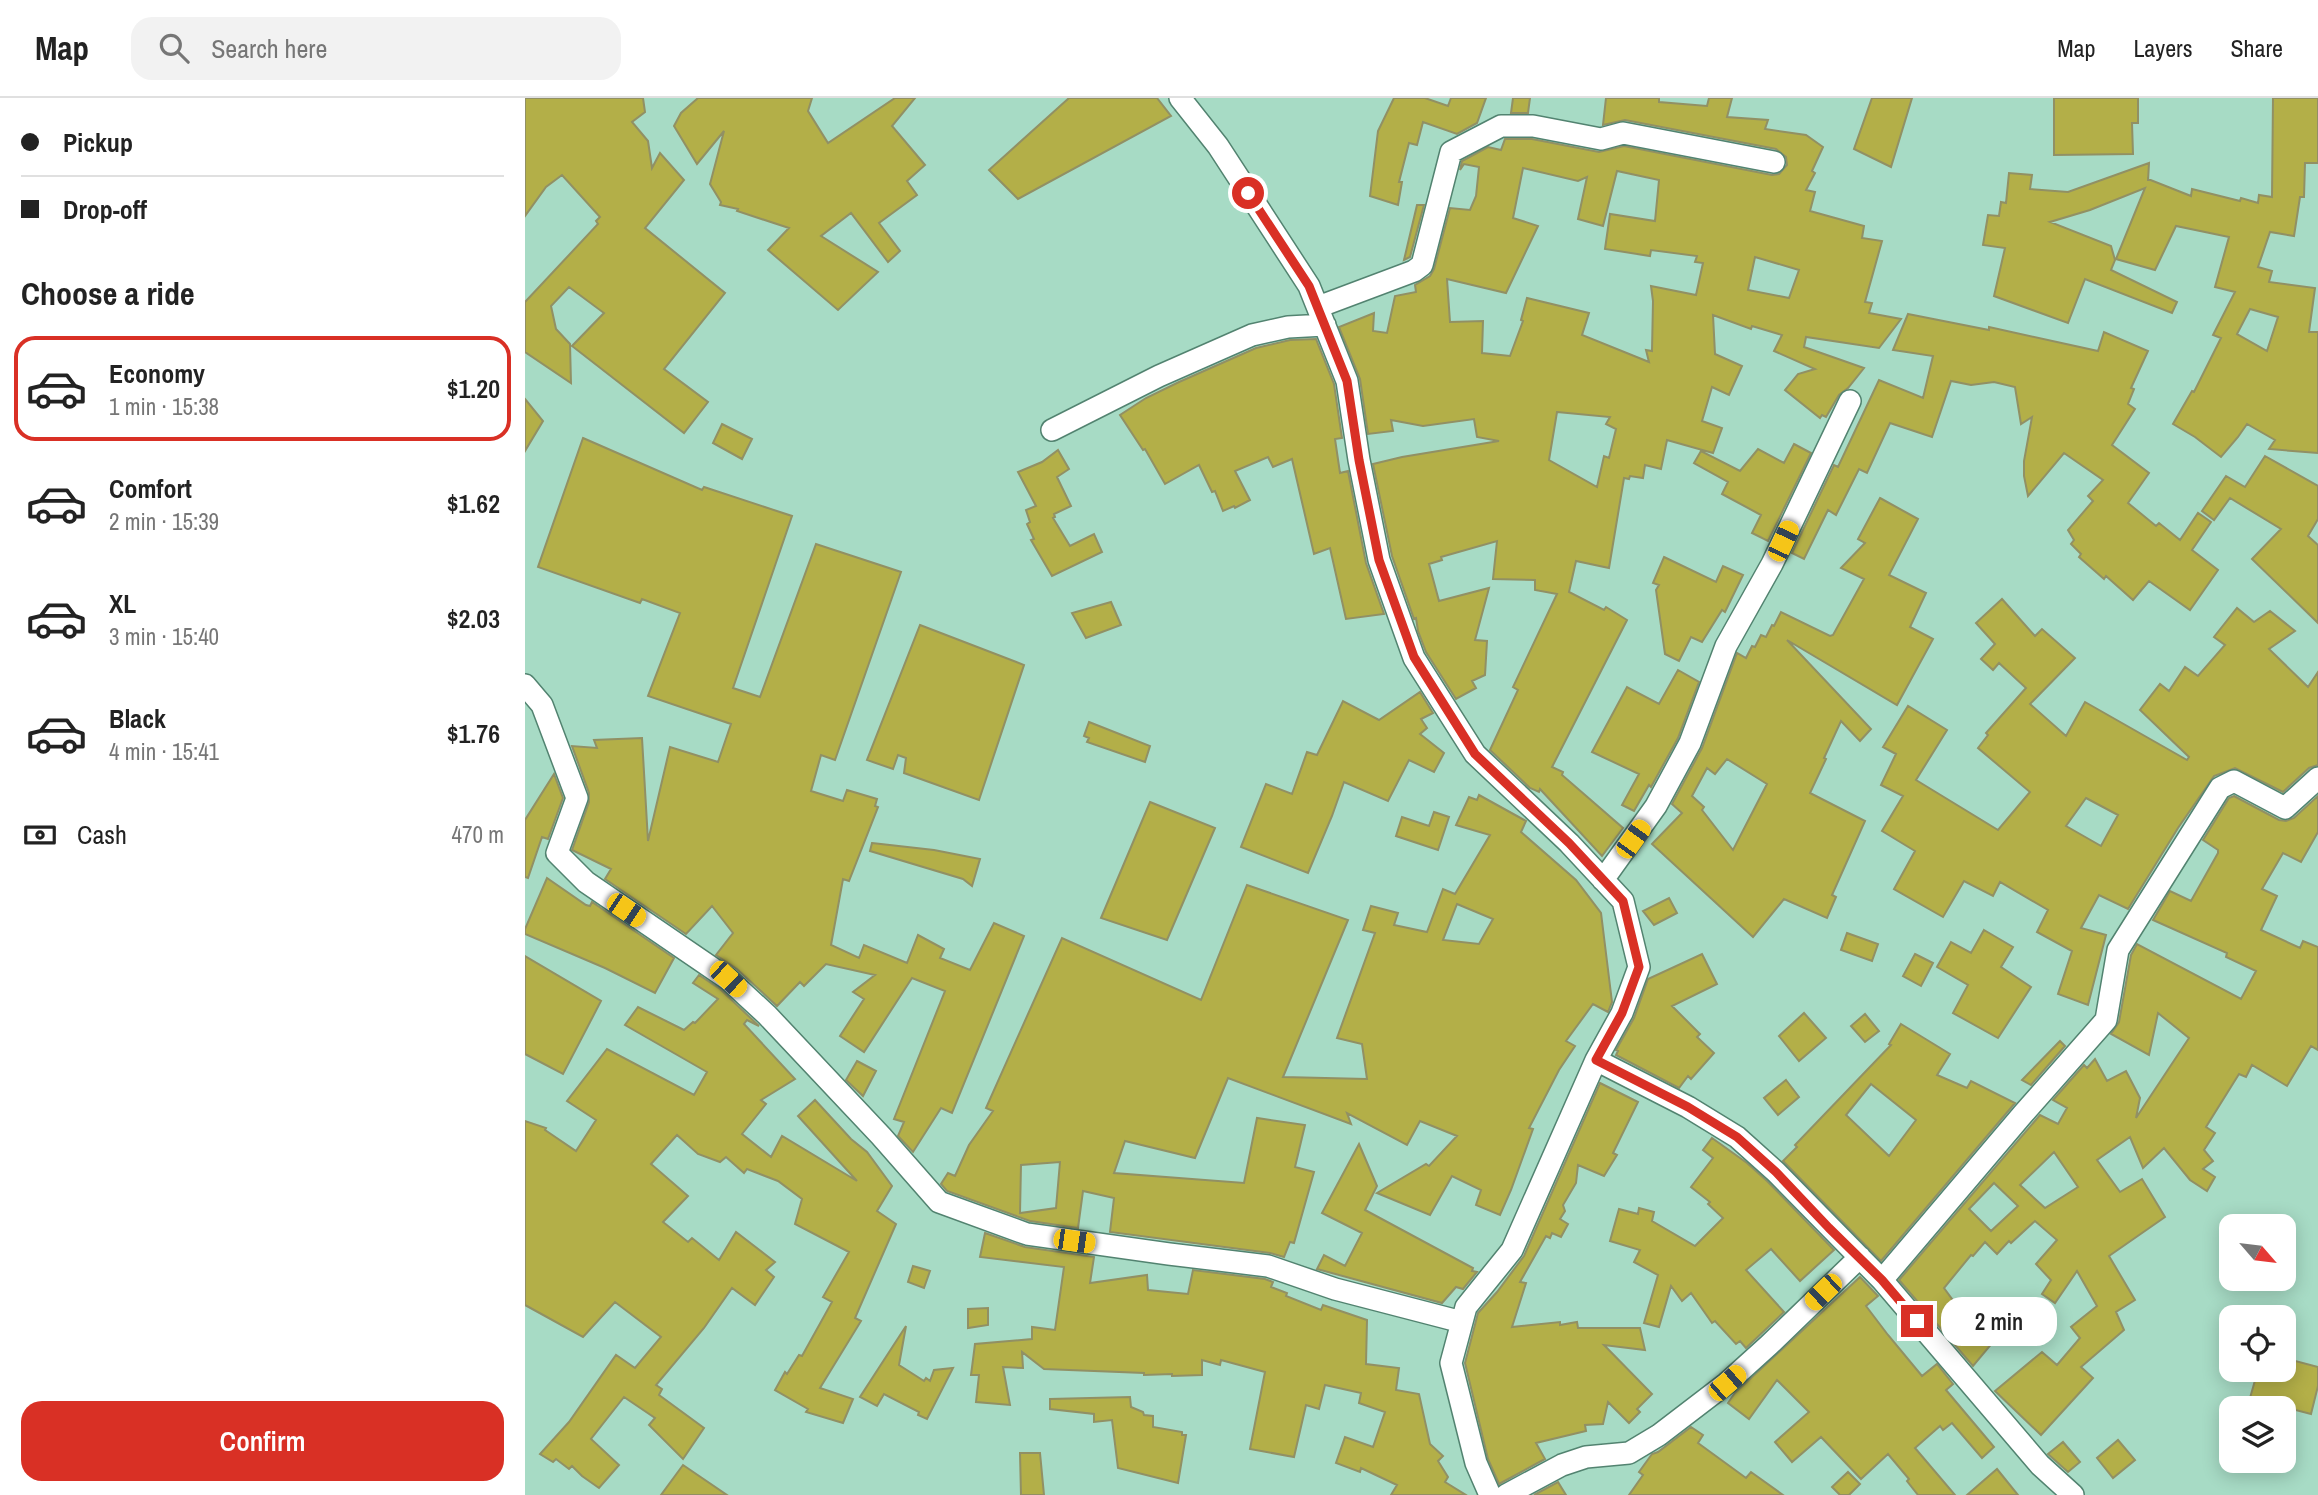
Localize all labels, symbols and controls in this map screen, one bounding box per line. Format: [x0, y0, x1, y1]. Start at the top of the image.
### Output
search box [131, 17, 621, 80]
text: Map [35, 26, 89, 70]
icon: search [155, 29, 193, 67]
text: Search here [211, 31, 327, 66]
text: Map [2057, 32, 2095, 64]
text: Layers [2133, 32, 2192, 64]
text: Share [2230, 32, 2283, 64]
text: Pickup [63, 125, 133, 160]
route start [1232, 177, 1264, 209]
text: Drop-off [63, 192, 147, 227]
text: Choose a ride [21, 272, 195, 315]
text: Economy [109, 356, 205, 391]
icon: car [25, 357, 88, 420]
text: $1.20 [447, 371, 500, 406]
text: 1 min · 15:38 [109, 391, 219, 422]
text: Comfort [109, 471, 192, 506]
icon: car [25, 472, 88, 535]
text: $1.62 [447, 486, 500, 521]
text: 2 min · 15:39 [109, 506, 219, 537]
car [1765, 518, 1802, 564]
text: XL [109, 586, 136, 621]
icon: car [25, 587, 88, 650]
text: $2.03 [447, 601, 500, 636]
text: 3 min · 15:40 [109, 621, 219, 652]
text: Black [109, 701, 166, 736]
icon: car [25, 702, 88, 765]
text: $1.76 [447, 716, 500, 751]
text: 4 min · 15:41 [109, 736, 219, 767]
icon: cash [21, 816, 59, 854]
car [1613, 816, 1654, 862]
text: Cash [77, 817, 127, 852]
text: 470 m [452, 819, 504, 850]
car [603, 890, 650, 930]
car [706, 957, 751, 1001]
north arrow [2219, 1214, 2296, 1292]
map controls [2219, 1214, 2296, 1473]
car [1052, 1228, 1097, 1254]
car [1801, 1270, 1846, 1314]
callout: 2 min [1941, 1296, 2057, 1346]
route end [1901, 1305, 1933, 1337]
button: locate [2219, 1305, 2296, 1382]
text: 2 min [1975, 1306, 2023, 1337]
car [1705, 1361, 1750, 1405]
button: layers [2219, 1396, 2296, 1473]
button: Confirm [21, 1401, 504, 1481]

